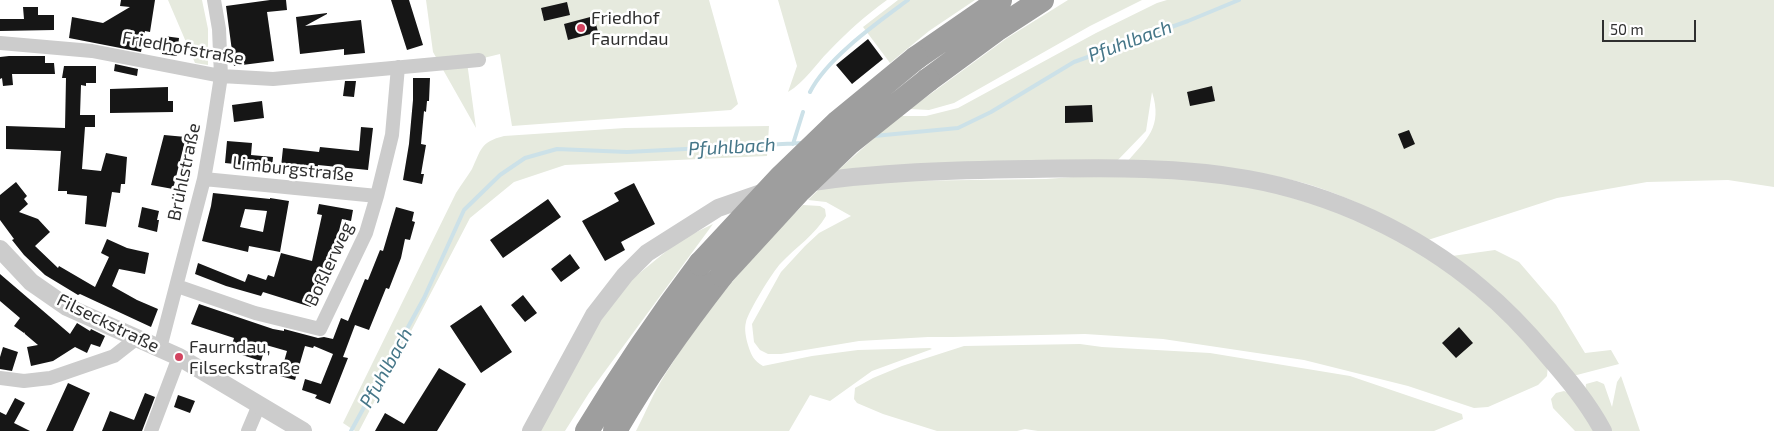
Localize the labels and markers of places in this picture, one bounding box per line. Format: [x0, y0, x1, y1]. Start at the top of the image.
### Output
place label: Friedhof Faurndau [591, 7, 669, 50]
marker: Friedhof Faurndau [575, 22, 587, 34]
place label: Faurndau, Filseckstraße [189, 336, 300, 378]
marker: Faurndau, Filseckstraße [173, 351, 185, 363]

